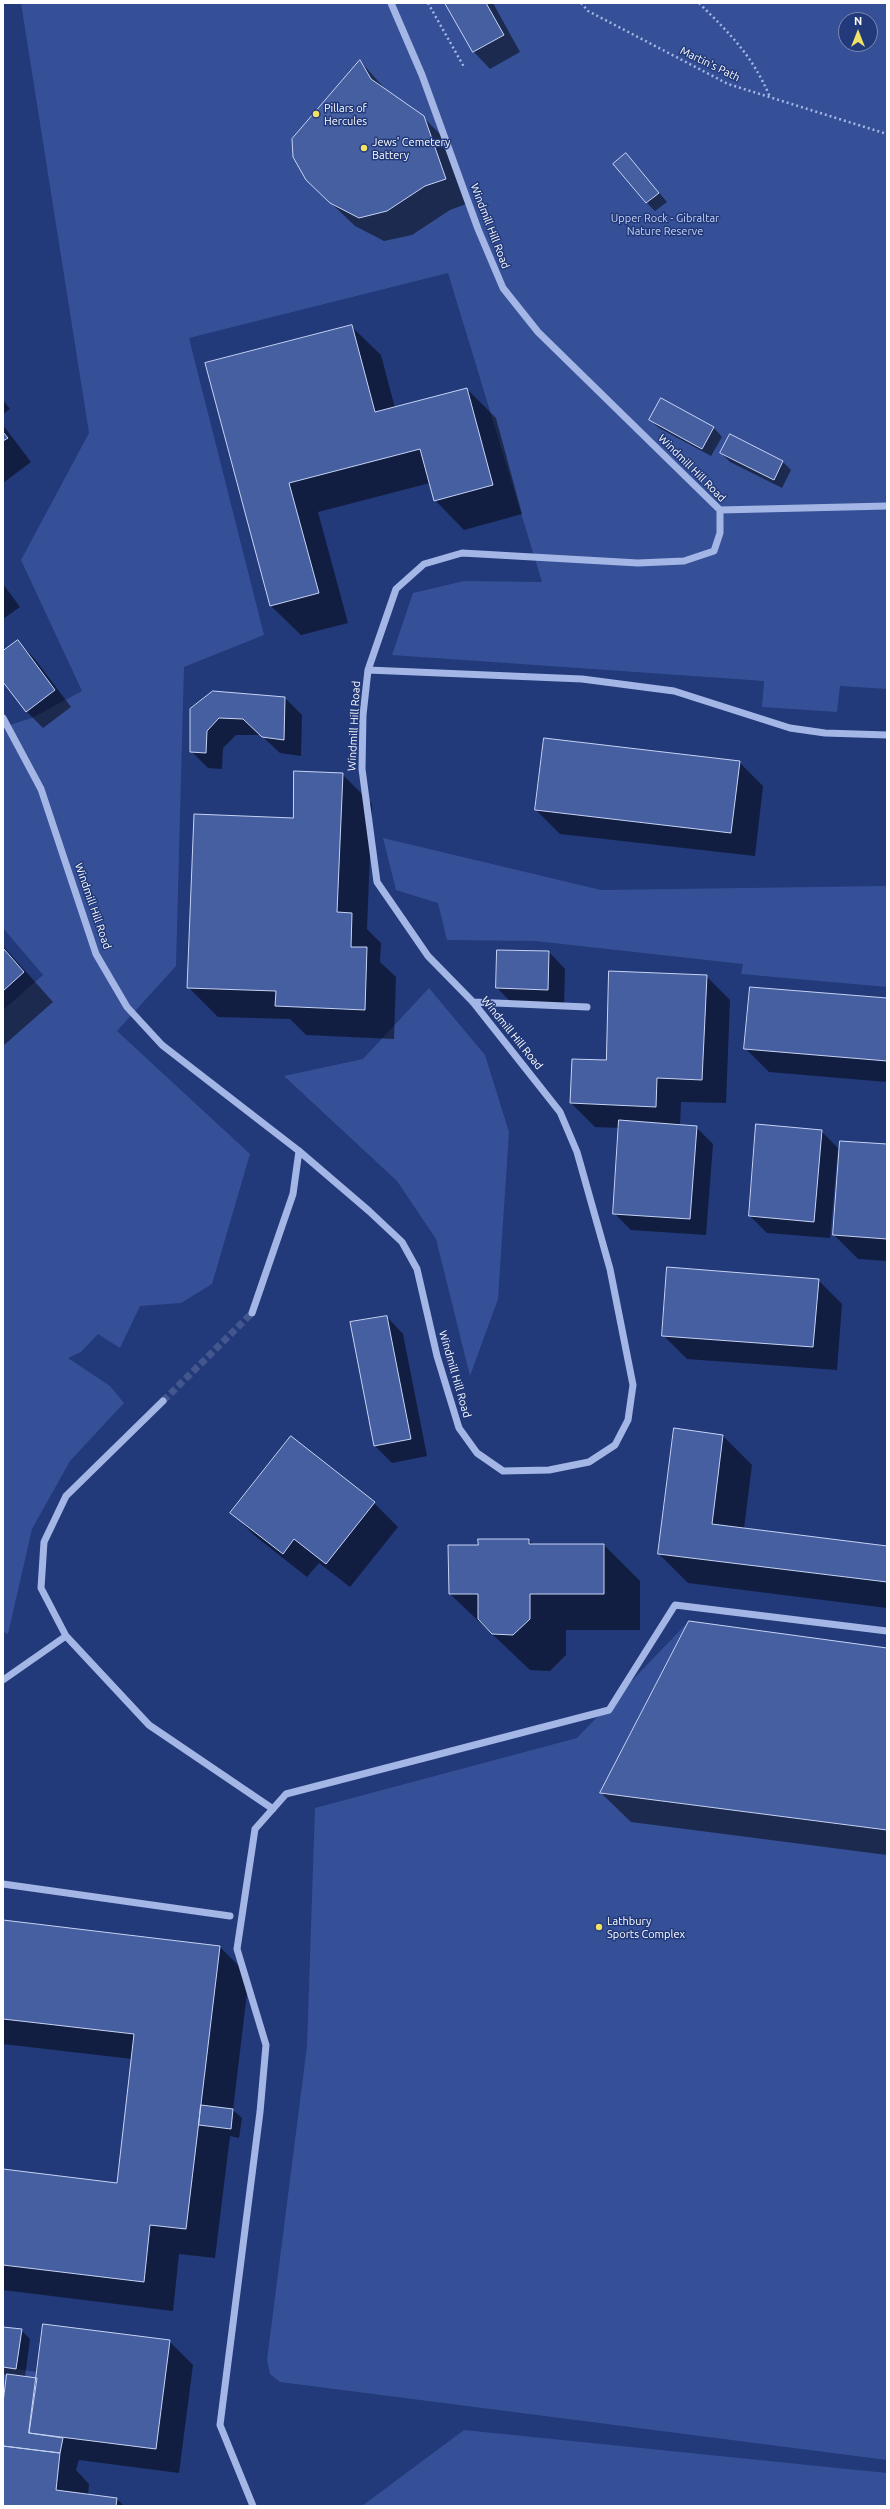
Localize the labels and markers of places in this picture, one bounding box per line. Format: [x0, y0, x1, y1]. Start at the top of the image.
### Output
place label: Pillars of Hercules [324, 101, 367, 127]
marker: Pillars of Hercules [311, 109, 321, 119]
place label: Jews' Cemetery Battery [372, 135, 450, 161]
marker: Jews' Cemetery Battery [359, 143, 369, 153]
place label: Lathbury Sports Complex [607, 1914, 685, 1940]
marker: Lathbury Sports Complex [594, 1922, 604, 1932]

